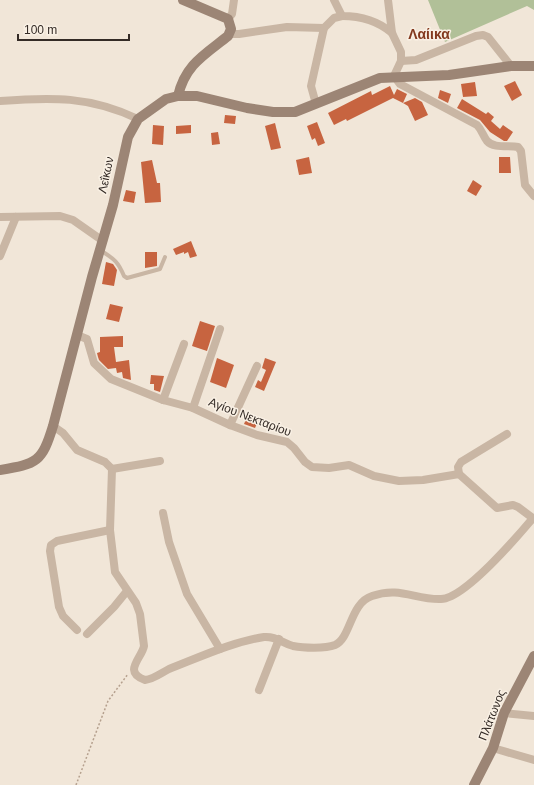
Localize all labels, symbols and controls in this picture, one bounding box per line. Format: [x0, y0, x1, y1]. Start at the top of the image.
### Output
scale bar [18, 16, 129, 42]
text: 100 m [24, 23, 57, 37]
district label: Λαίικα [408, 26, 450, 42]
street label: Λεΐκων [95, 155, 117, 195]
street label: Αγίου Νεκταρίου [207, 395, 293, 439]
street label: Πλάτωνος [475, 687, 509, 743]

